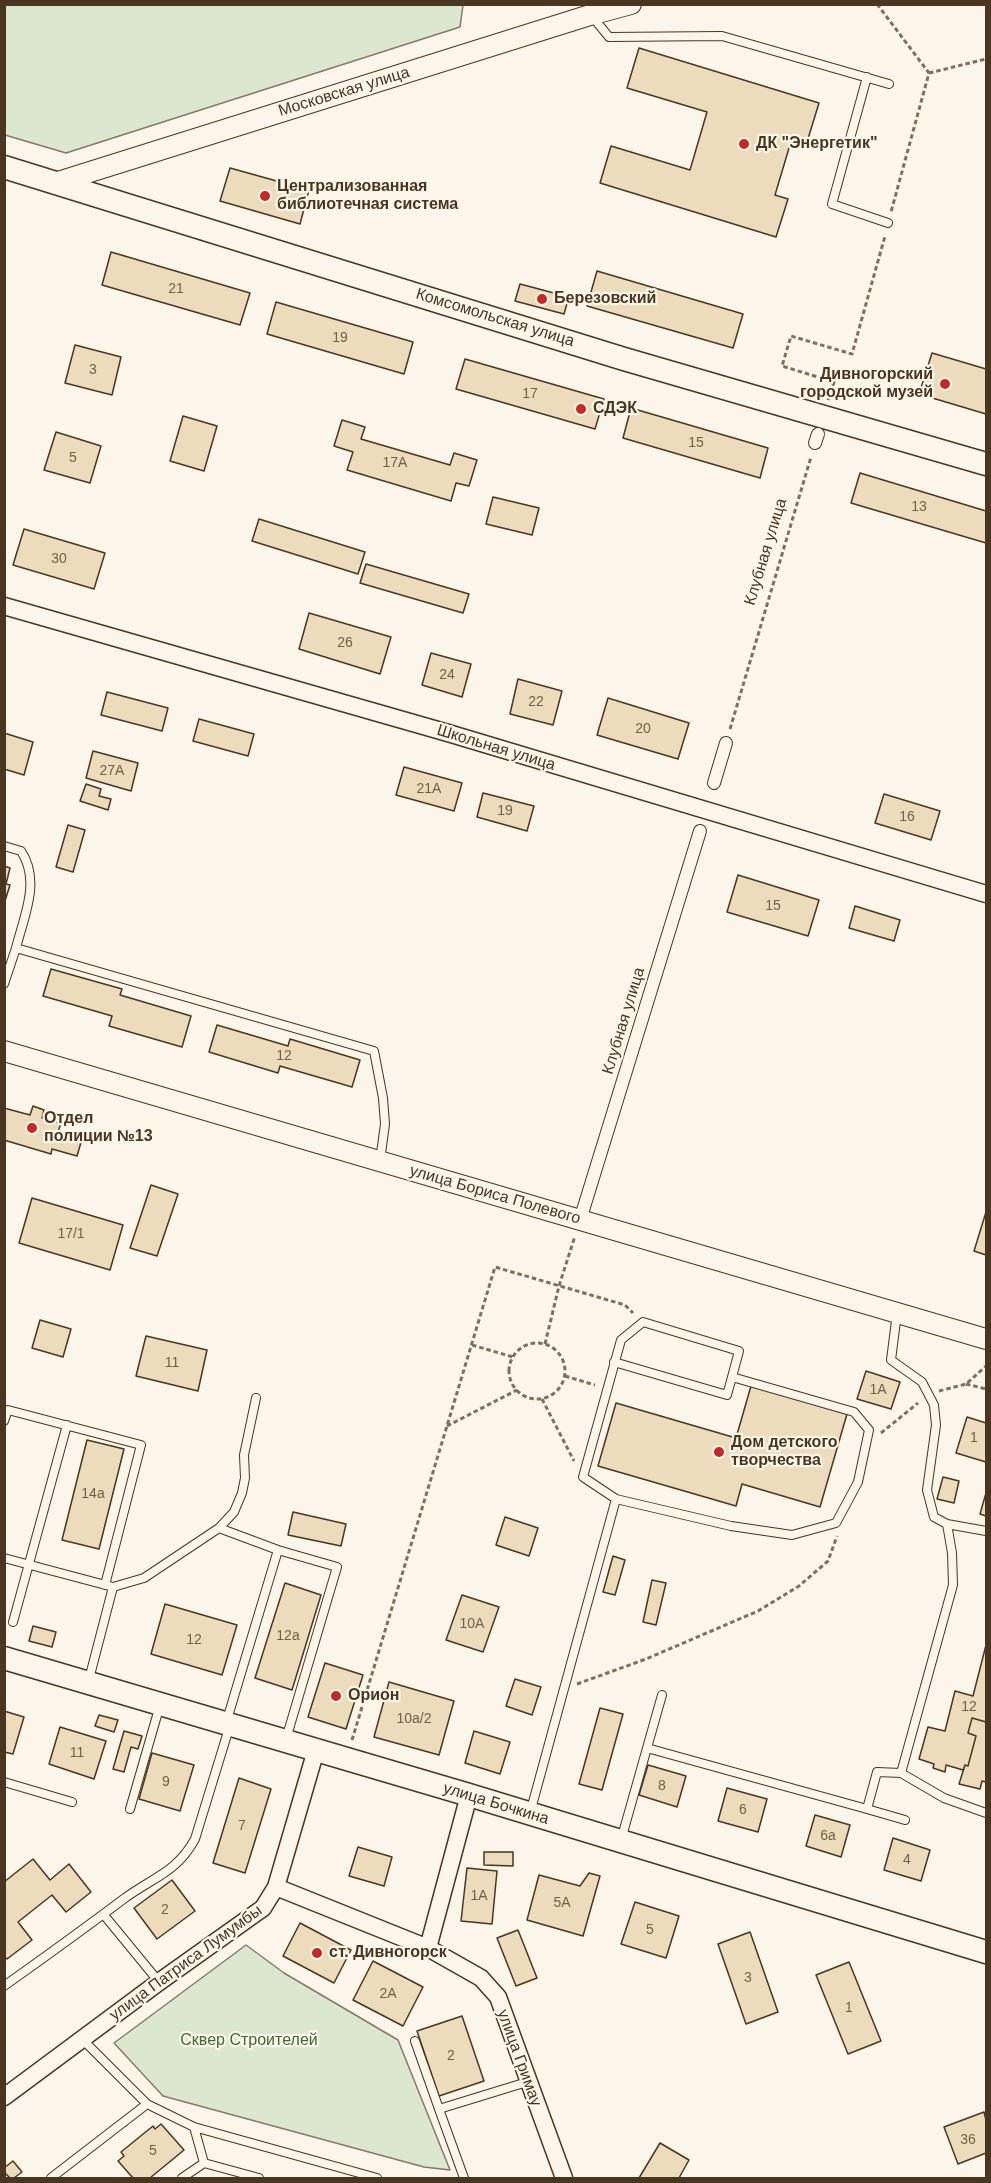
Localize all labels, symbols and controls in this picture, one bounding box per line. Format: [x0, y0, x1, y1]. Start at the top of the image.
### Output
street label: Московская улица [276, 63, 412, 121]
place label: ДК "Энергетик" [756, 134, 878, 154]
marker: ДК "Энергетик" [737, 137, 751, 151]
place label: Централизованная библиотечная система [277, 177, 458, 215]
marker: Централизованная библиотечная система [258, 189, 272, 203]
house number: 21 [168, 281, 184, 297]
street label: Комсомольская улица [413, 285, 577, 351]
place label: Березовский [554, 289, 656, 309]
marker: Березовский [535, 292, 549, 306]
house number: 19 [332, 330, 348, 346]
house number: 3 [89, 362, 97, 378]
place label: Дивногорский городской музей [800, 365, 933, 403]
marker: Дивногорский городской музей [938, 377, 952, 391]
house number: 17 [522, 386, 538, 402]
place label: СДЭК [593, 399, 637, 419]
marker: СДЭК [574, 402, 588, 416]
house number: 15 [688, 435, 704, 451]
house number: 5 [69, 450, 77, 466]
house number: 17А [383, 455, 407, 471]
street label: Клубная улица [741, 496, 791, 608]
house number: 13 [911, 499, 927, 515]
house number: 30 [51, 551, 67, 567]
house number: 26 [337, 635, 353, 651]
house number: 24 [439, 667, 455, 683]
house number: 22 [528, 694, 544, 710]
street label: Школьная улица [434, 721, 558, 775]
house number: 20 [635, 721, 651, 737]
house number: 27А [100, 763, 124, 779]
house number: 21А [417, 781, 441, 797]
house number: 19 [497, 803, 513, 819]
house number: 16 [899, 809, 915, 825]
house number: 15 [765, 898, 781, 914]
street label: Клубная улица [599, 965, 649, 1077]
house number: 12 [276, 1048, 292, 1064]
place label: Отдел полиции №13 [44, 1109, 153, 1147]
marker: Отдел полиции №13 [25, 1121, 39, 1135]
street label: улица Бориса Полевого [407, 1161, 583, 1229]
house number: 17/1 [57, 1226, 85, 1242]
house number: 11 [165, 1355, 179, 1371]
house number: 1А [869, 1382, 887, 1398]
house number: 1 [970, 1430, 978, 1446]
place label: Дом детского творчества [731, 1433, 838, 1471]
marker: Дом детского творчества [712, 1445, 726, 1459]
house number: 14а [81, 1486, 105, 1502]
house number: 10А [460, 1616, 484, 1632]
house number: 12а [276, 1628, 300, 1644]
house number: 12 [186, 1632, 202, 1648]
place label: Орион [348, 1686, 399, 1706]
marker: Орион [329, 1689, 343, 1703]
house number: 12 [961, 1699, 977, 1715]
house number: 10а/2 [396, 1711, 432, 1727]
house number: 11 [70, 1745, 84, 1761]
house number: 9 [162, 1774, 170, 1790]
house number: 8 [658, 1778, 666, 1794]
street label: улица Бочкина [441, 1779, 551, 1829]
house number: 6 [739, 1802, 747, 1818]
house number: 7 [238, 1818, 246, 1834]
house number: 6а [820, 1828, 836, 1844]
house number: 4 [903, 1852, 911, 1868]
house number: 1А [470, 1888, 488, 1904]
house number: 5А [553, 1895, 571, 1911]
street label: улица Патриса Лумумбы [106, 1901, 266, 2025]
house number: 2 [161, 1902, 169, 1918]
house number: 5 [646, 1922, 654, 1938]
place label: ст. Дивногорск [329, 1943, 447, 1963]
marker: ст. Дивногорск [310, 1946, 324, 1960]
house number: 3 [744, 1970, 752, 1986]
house number: 2А [379, 1986, 397, 2002]
house number: 1 [845, 2000, 853, 2016]
street label: улица Гримау [493, 2007, 545, 2109]
park label: Сквер Строителей [180, 2031, 318, 2051]
house number: 2 [447, 2048, 455, 2064]
house number: 36 [960, 2132, 976, 2148]
house number: 5 [149, 2143, 157, 2159]

